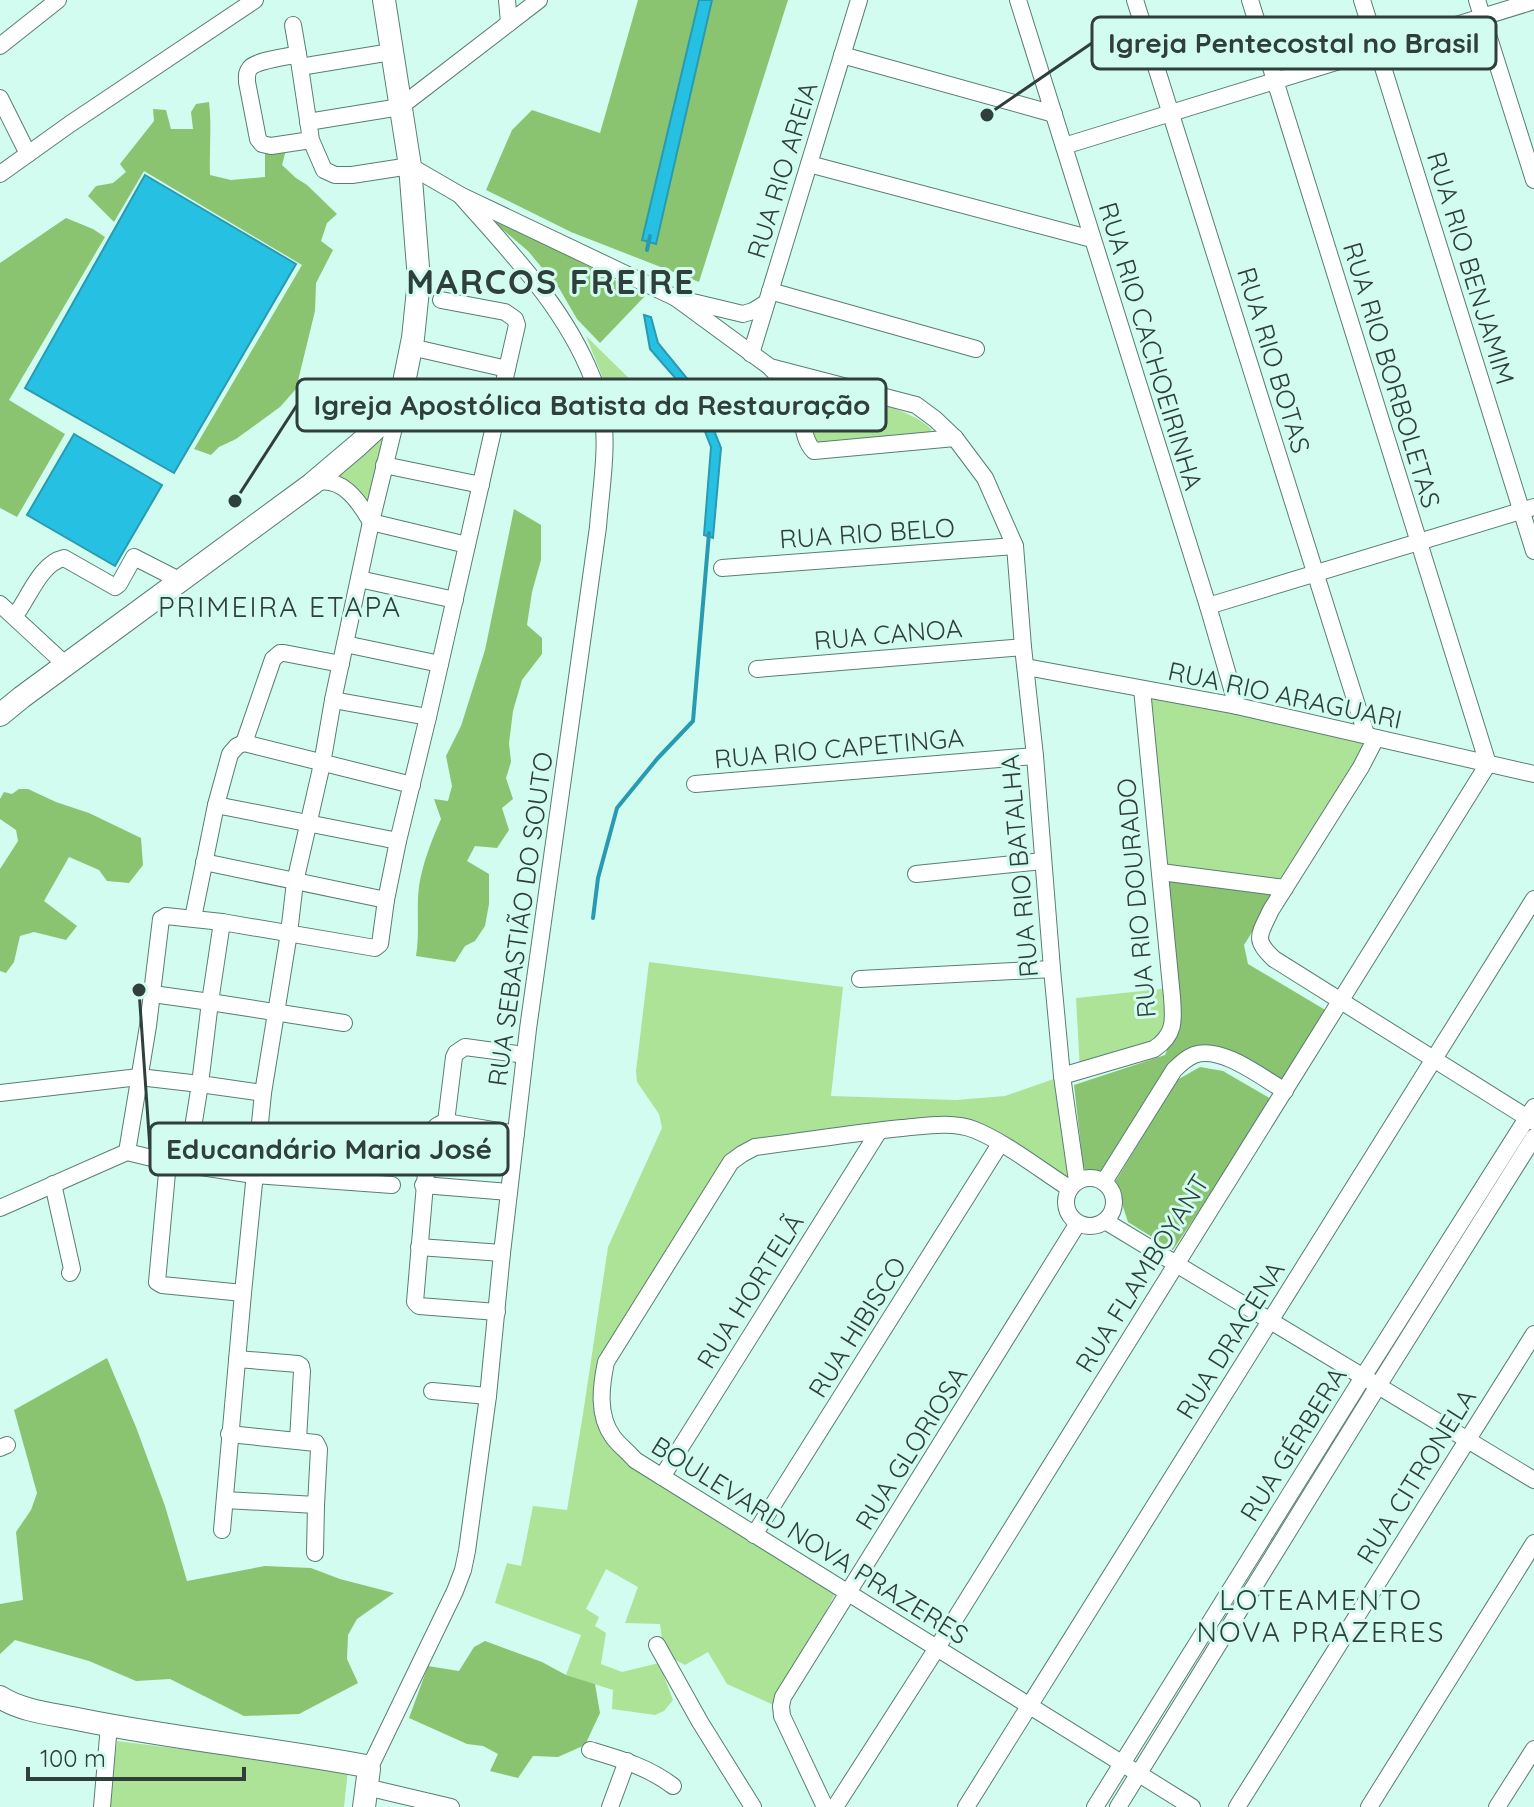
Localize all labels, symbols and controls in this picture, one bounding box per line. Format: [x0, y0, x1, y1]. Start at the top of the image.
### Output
callout: Igreja Pentecostal no Brasil [1092, 17, 1496, 69]
text: Igreja Pentecostal no Brasil [1108, 25, 1480, 60]
street label: RUA RIO AREIA [740, 78, 825, 262]
street label: RUA RIO BENJAMIM [1420, 148, 1522, 388]
street label: RUA RIO CACHOEIRINHA [1091, 198, 1211, 494]
street label: RUA RIO BORBOLETAS [1336, 238, 1448, 512]
district label: MARCOS FREIRE [406, 260, 696, 303]
street label: RUA RIO BOTAS [1230, 263, 1318, 457]
callout: Igreja Apostólica Batista da Restauração [297, 379, 886, 431]
text: Igreja Apostólica Batista da Restauração [314, 387, 870, 422]
street label: RUA RIO BELO [778, 510, 956, 556]
district label: PRIMEIRA ETAPA [158, 589, 402, 624]
street label: RUA CANOA [812, 611, 964, 657]
street label: RUA RIO ARAGUARI [1165, 654, 1405, 736]
street label: RUA RIO CAPETINGA [713, 721, 965, 775]
street label: RUA SEBASTIÃO DO SOUTO [480, 750, 560, 1088]
street label: RUA RIO BATALHA [993, 753, 1045, 979]
street label: RUA RIO DOURADO [1109, 777, 1163, 1019]
callout: Educandário Maria José [150, 1123, 508, 1175]
text: Educandário Maria José [166, 1131, 492, 1166]
street label: RUA FLAMBOYANT [1068, 1168, 1216, 1378]
street label: RUA HORTELÃ [689, 1207, 811, 1374]
street label: RUA HIBISCO [801, 1251, 913, 1403]
street label: RUA DRACENA [1168, 1255, 1292, 1425]
street label: RUA GLORIOSA [848, 1360, 974, 1536]
street label: RUA GÉRBERA [1232, 1361, 1354, 1527]
street label: RUA CITRONELA [1349, 1382, 1483, 1570]
street label: BOULEVARD NOVA PRAZERES [645, 1429, 975, 1651]
district label: LOTEAMENTO NOVA PRAZERES [1197, 1582, 1445, 1649]
scale bar [28, 1731, 244, 1781]
text: 100 m [40, 1743, 106, 1773]

